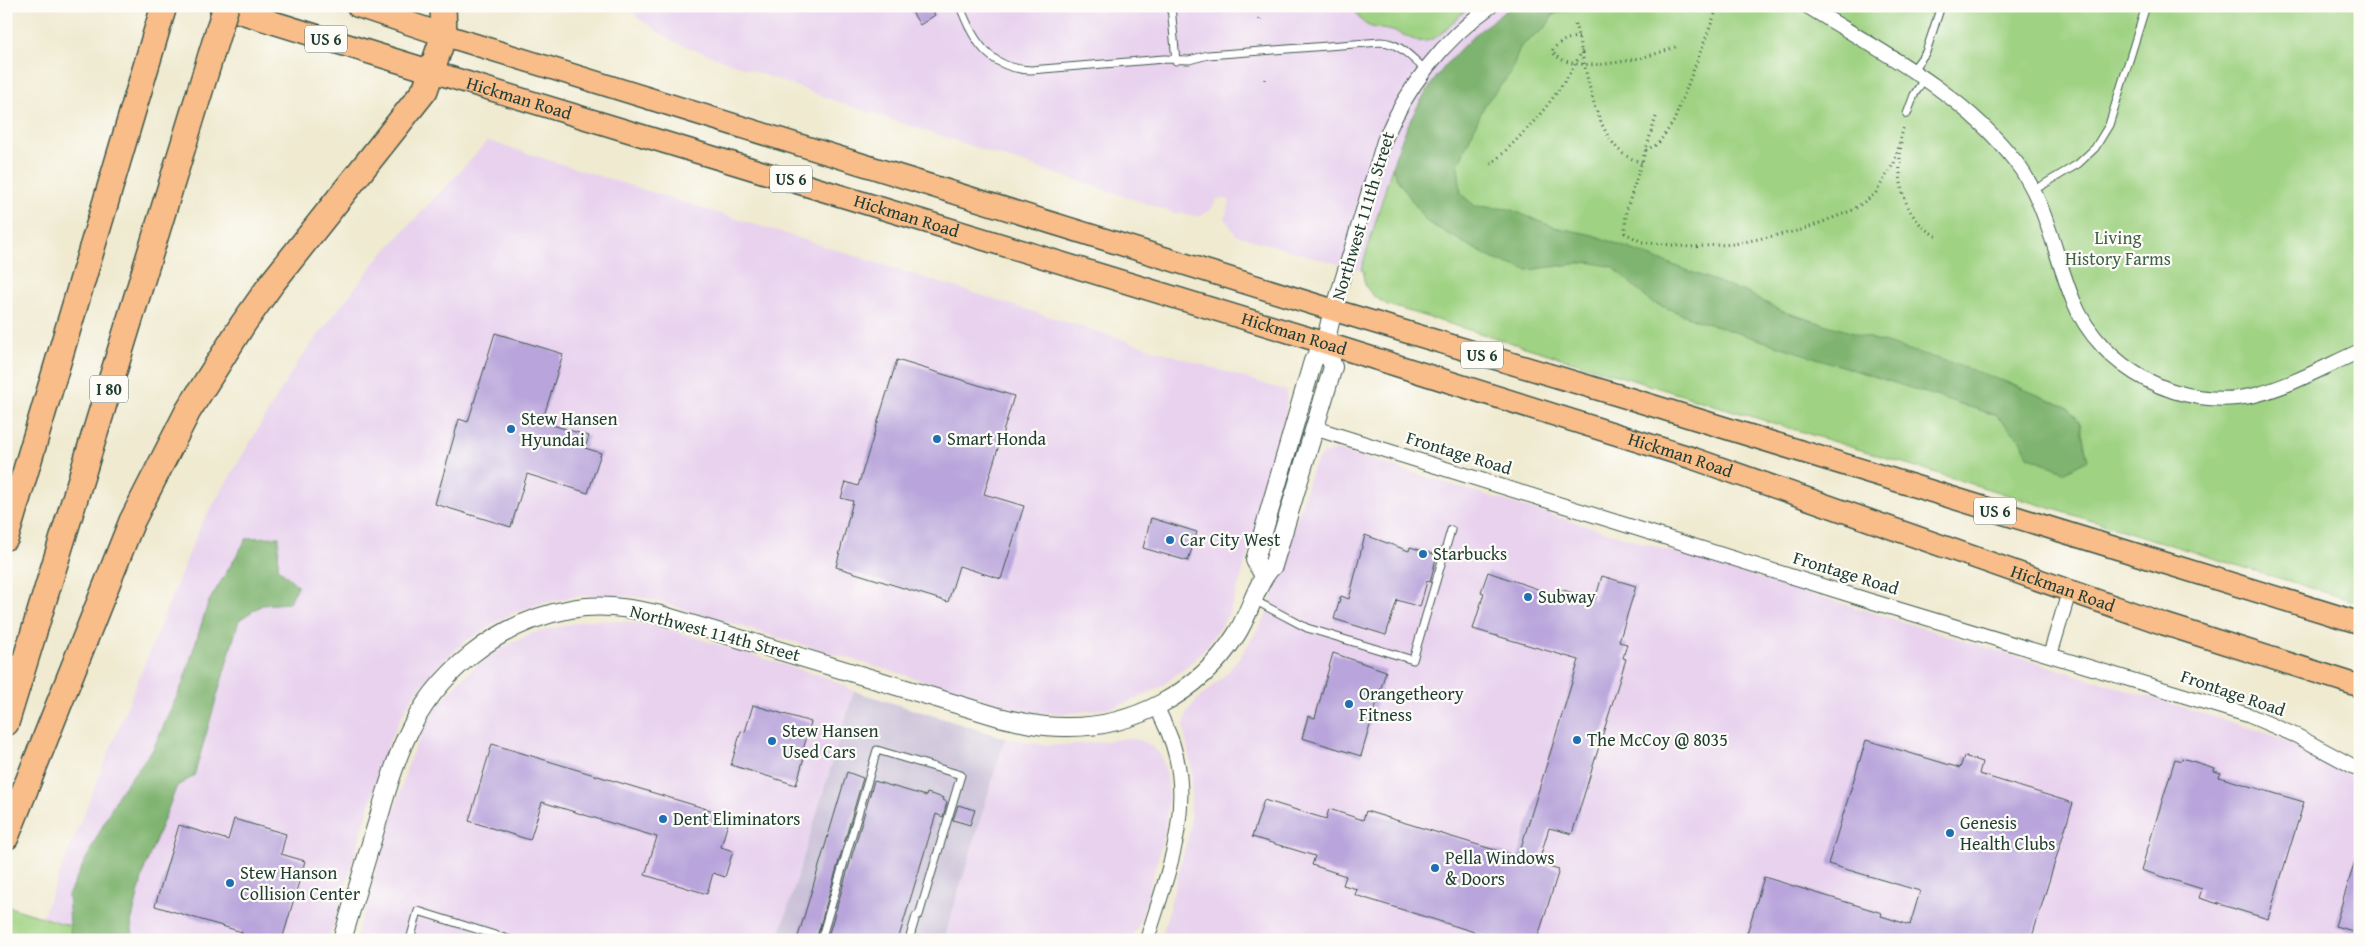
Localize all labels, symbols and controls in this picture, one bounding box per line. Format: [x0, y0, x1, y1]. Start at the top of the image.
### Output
road number: US 6 [305, 26, 347, 52]
street label: Hickman Road [463, 69, 576, 127]
street label: Northwest 111th Street [1324, 128, 1401, 304]
road number: US 6 [770, 165, 812, 192]
street label: Hickman Road [851, 187, 963, 244]
park label: Living History Farms [2065, 224, 2171, 272]
street label: Hickman Road [1238, 304, 1351, 362]
road number: US 6 [1461, 342, 1503, 368]
road number: I 80 [90, 376, 128, 402]
place label: Stew Hansen Hyundai [521, 405, 618, 453]
marker: Stew Hansen Hyundai [505, 423, 517, 435]
street label: Frontage Road [1403, 424, 1516, 481]
place label: Smart Honda [947, 425, 1047, 452]
street label: Hickman Road [1625, 425, 1737, 485]
marker: Smart Honda [931, 433, 943, 445]
road number: US 6 [1974, 498, 2016, 524]
place label: Car City West [1180, 526, 1281, 553]
marker: Car City West [1164, 534, 1176, 546]
place label: Starbucks [1433, 540, 1507, 567]
street label: Frontage Road [1790, 544, 1903, 601]
marker: Starbucks [1417, 548, 1429, 560]
street label: Hickman Road [2007, 557, 2119, 619]
place label: Subway [1538, 583, 1596, 610]
marker: Subway [1522, 591, 1534, 603]
street label: Northwest 114th Street [627, 597, 804, 668]
street label: Frontage Road [2177, 662, 2290, 723]
place label: Orangetheory Fitness [1359, 680, 1464, 728]
marker: Orangetheory Fitness [1343, 698, 1355, 710]
place label: Stew Hansen Used Cars [782, 717, 879, 765]
place label: The McCoy @ 8035 [1587, 726, 1728, 753]
marker: The McCoy @ 8035 [1571, 734, 1583, 746]
marker: Stew Hansen Used Cars [766, 735, 778, 747]
place label: Dent Eliminators [673, 805, 801, 832]
place label: Genesis Health Clubs [1960, 809, 2055, 857]
marker: Dent Eliminators [657, 813, 669, 825]
marker: Genesis Health Clubs [1944, 827, 1956, 839]
place label: Pella Windows & Doors [1445, 844, 1555, 892]
place label: Stew Hanson Collision Center [240, 859, 361, 907]
marker: Pella Windows & Doors [1429, 862, 1441, 874]
marker: Stew Hanson Collision Center [224, 877, 236, 889]

